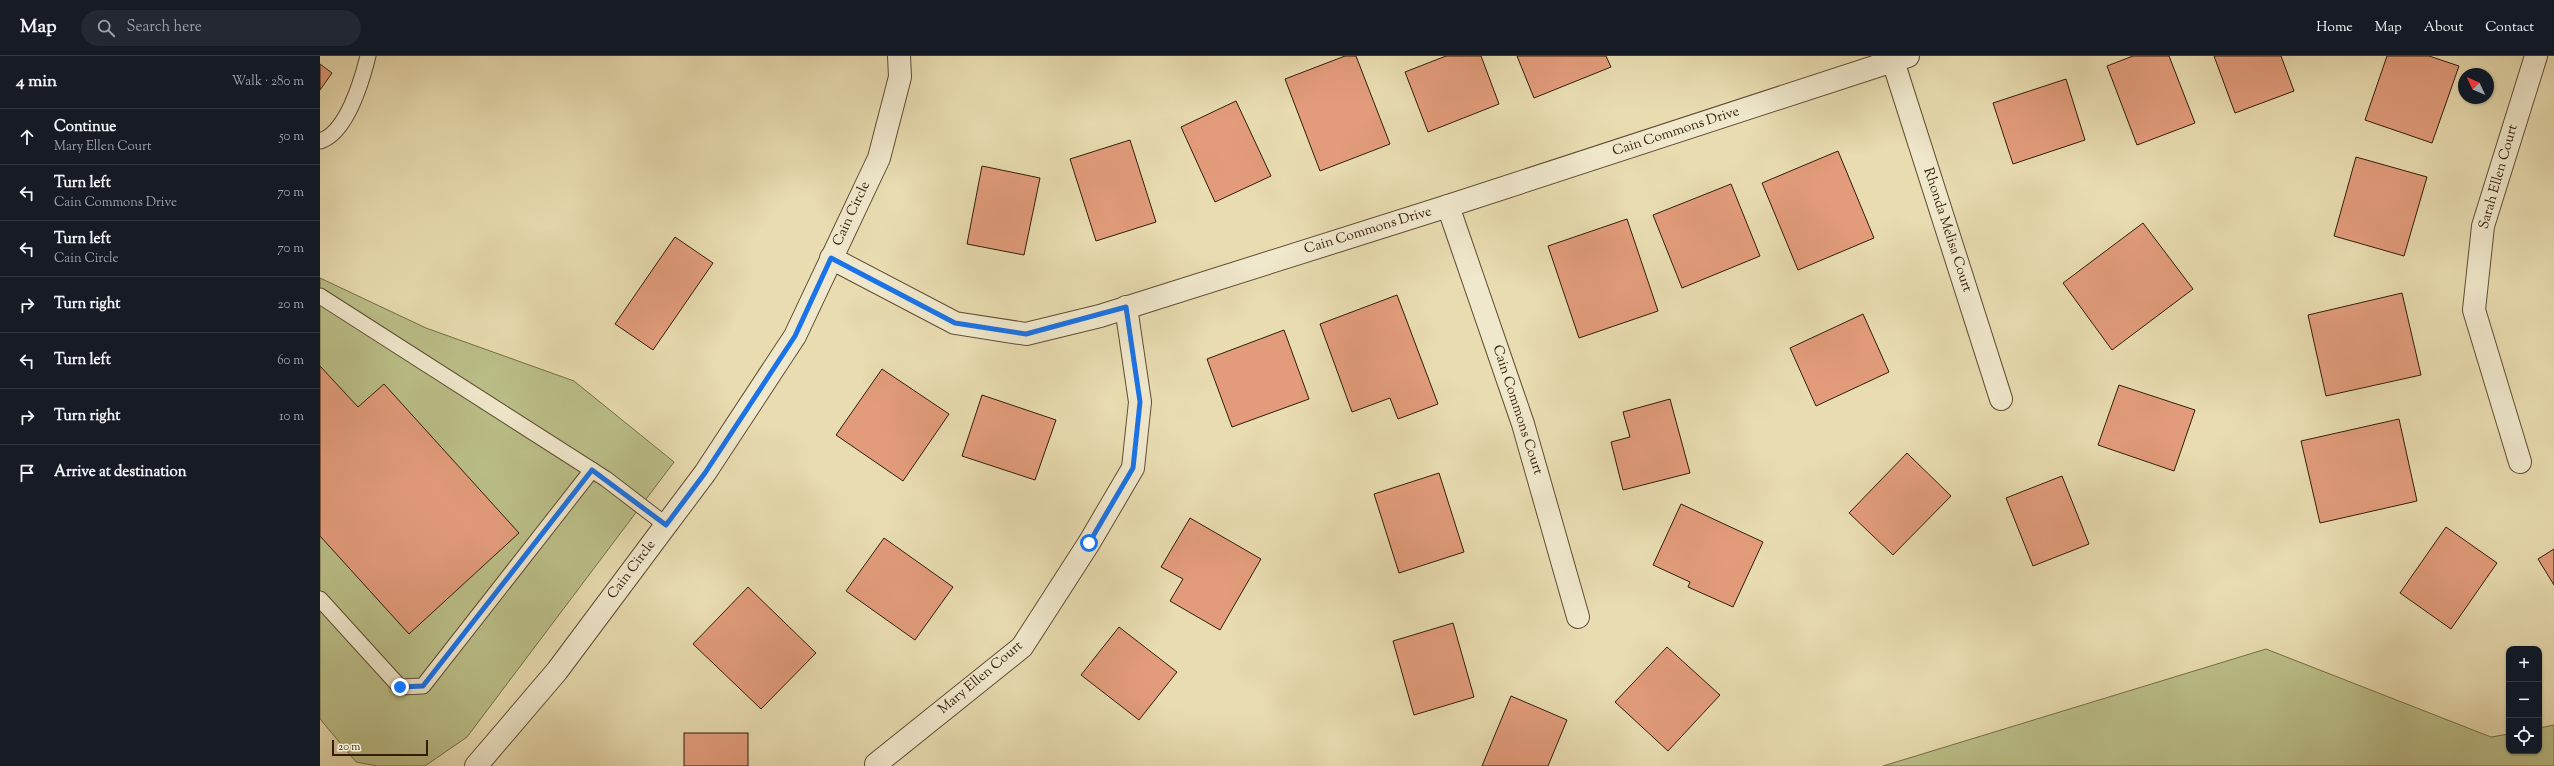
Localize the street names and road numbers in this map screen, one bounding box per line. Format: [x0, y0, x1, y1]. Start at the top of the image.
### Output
street label: Cain Commons Drive [1610, 102, 1742, 162]
street label: Sarah Ellen Court [2474, 122, 2524, 232]
street label: Rhonda Melisa Court [1917, 165, 1977, 295]
street label: Cain Circle [828, 178, 876, 250]
street label: Cain Commons Drive [1302, 202, 1434, 260]
street label: Cain Commons Court [1487, 343, 1547, 478]
street label: Cain Circle [603, 536, 661, 604]
street label: Mary Ellen Court [934, 636, 1028, 719]

